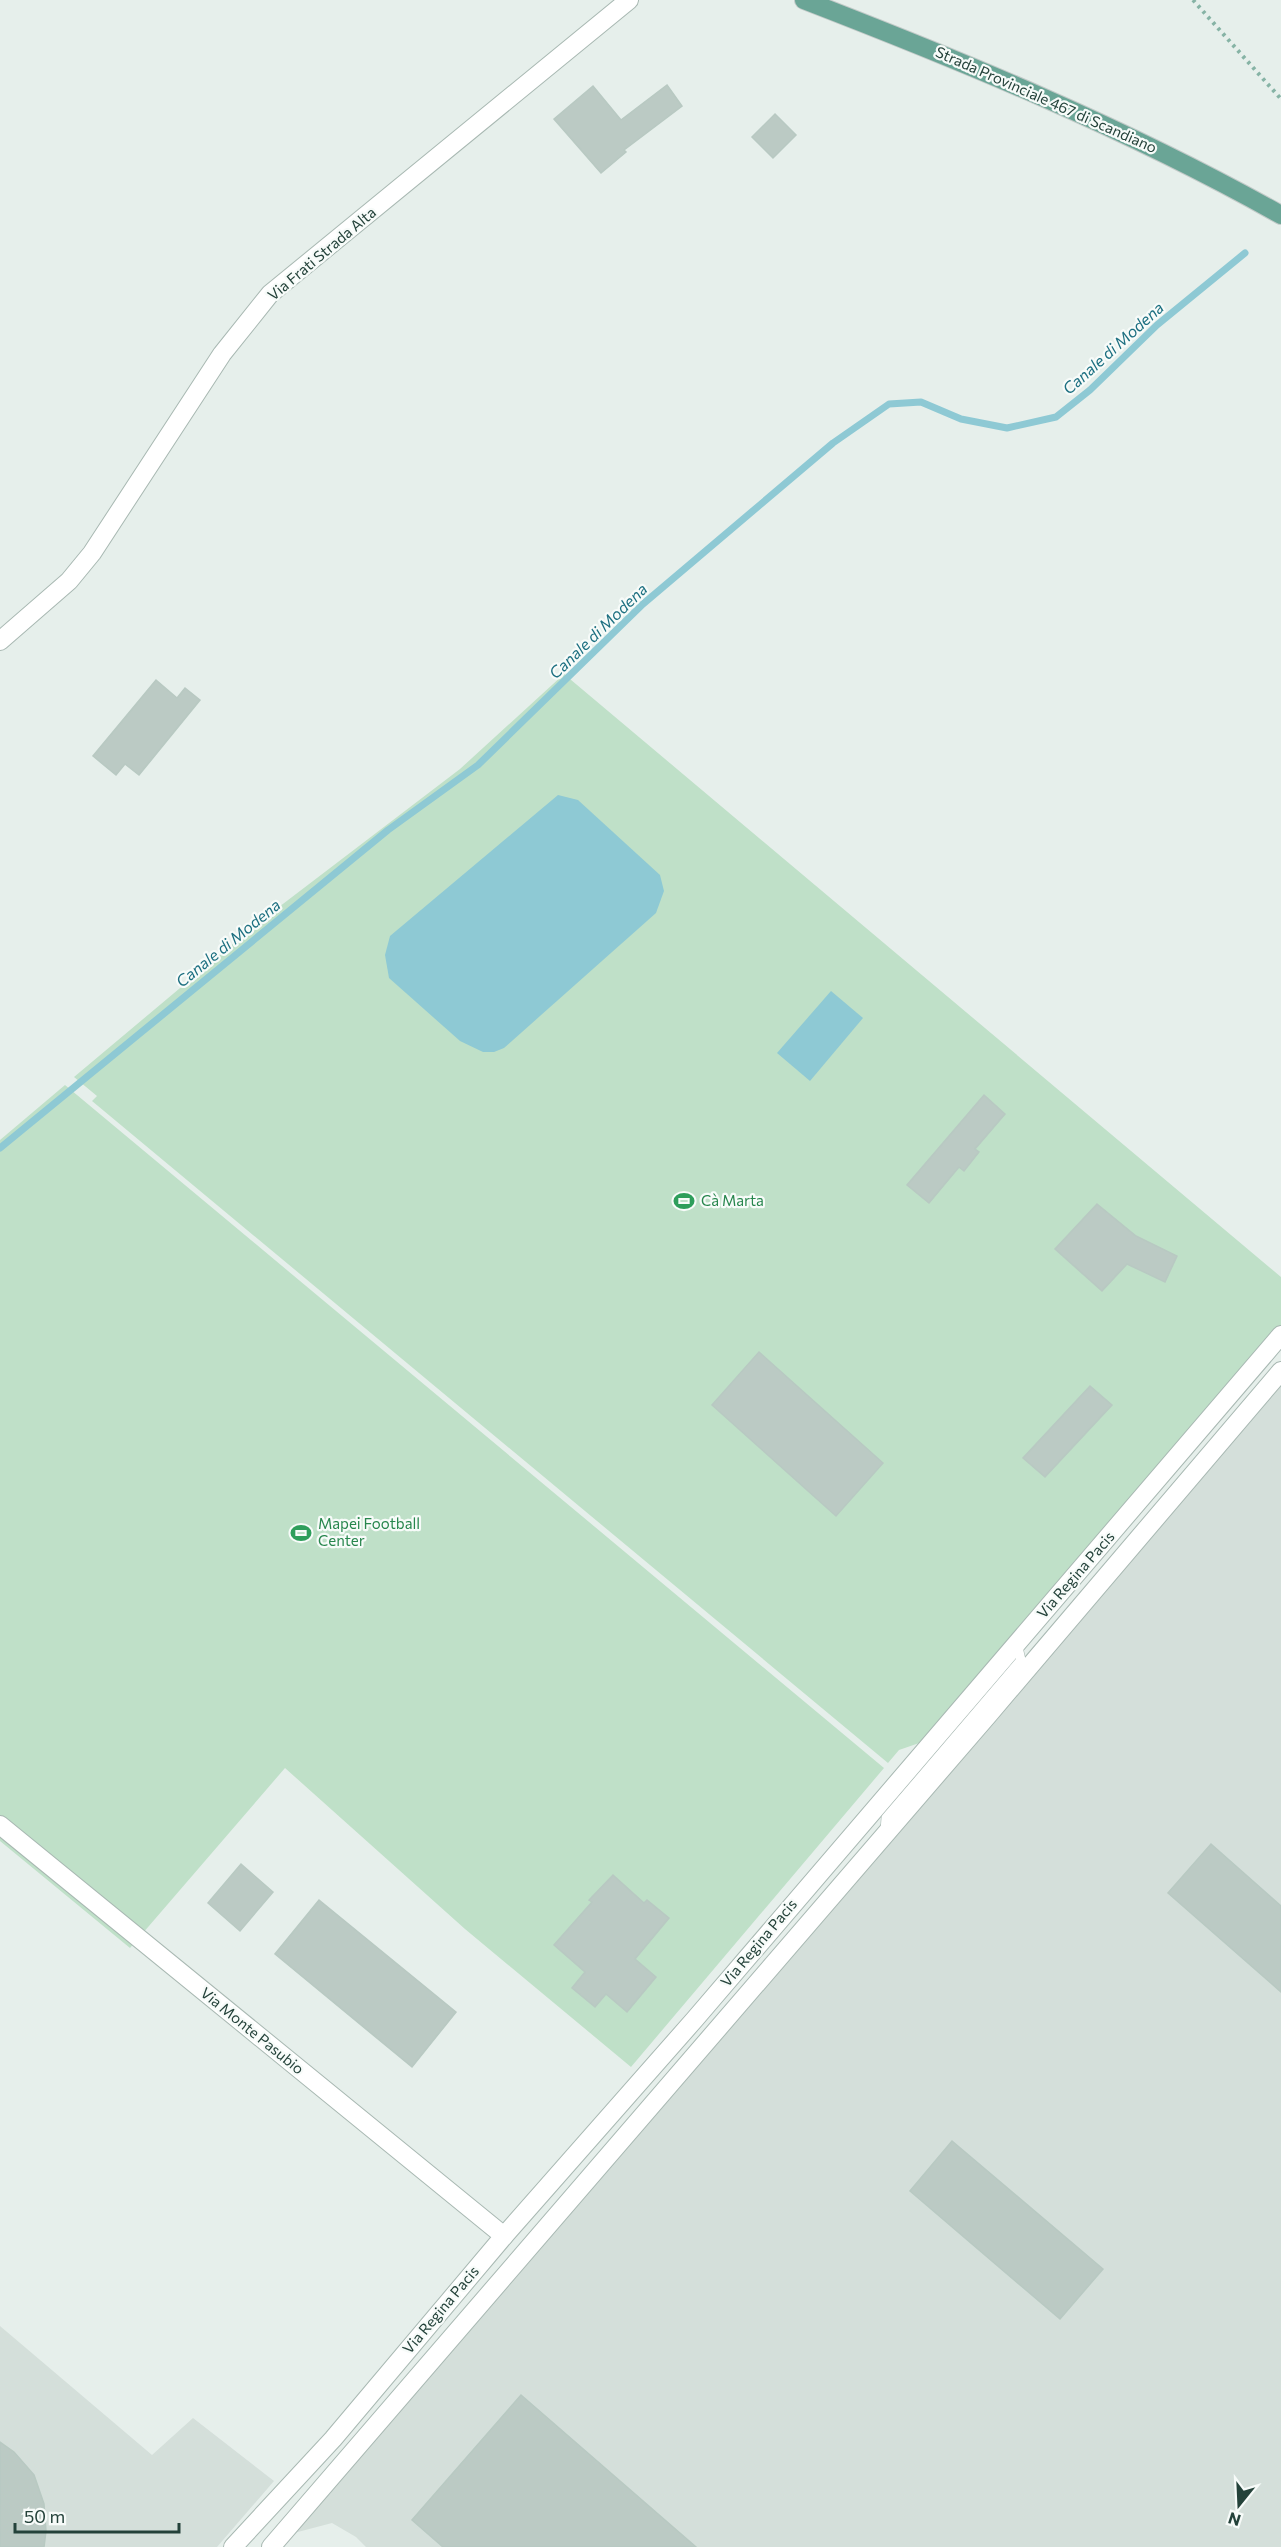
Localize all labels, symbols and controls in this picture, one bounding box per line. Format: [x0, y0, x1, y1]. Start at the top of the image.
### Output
street label: Strada Provinciale 467 di Scandiano [933, 42, 1160, 156]
street label: Via Frati Strada Alta [264, 203, 379, 304]
water label: Canale di Modena [1058, 297, 1167, 398]
water label: Canale di Modena [545, 579, 651, 682]
water label: Canale di Modena [172, 895, 284, 991]
sports icon: Cà Marta [672, 1189, 696, 1213]
place label: Cà Marta [701, 1191, 764, 1209]
place label: Mapei Football Center [318, 1514, 420, 1549]
sports icon: Mapei Football Center [289, 1521, 313, 1545]
street label: Via Regina Pacis [1033, 1527, 1118, 1621]
street label: Via Regina Pacis [716, 1895, 800, 1990]
street label: Via Monte Pasubio [197, 1983, 308, 2077]
street label: Via Regina Pacis [398, 2262, 482, 2357]
north arrow [1209, 2475, 1269, 2535]
scale bar [15, 2496, 178, 2534]
text: 50 m [24, 2505, 65, 2527]
text: N [1226, 2509, 1243, 2531]

